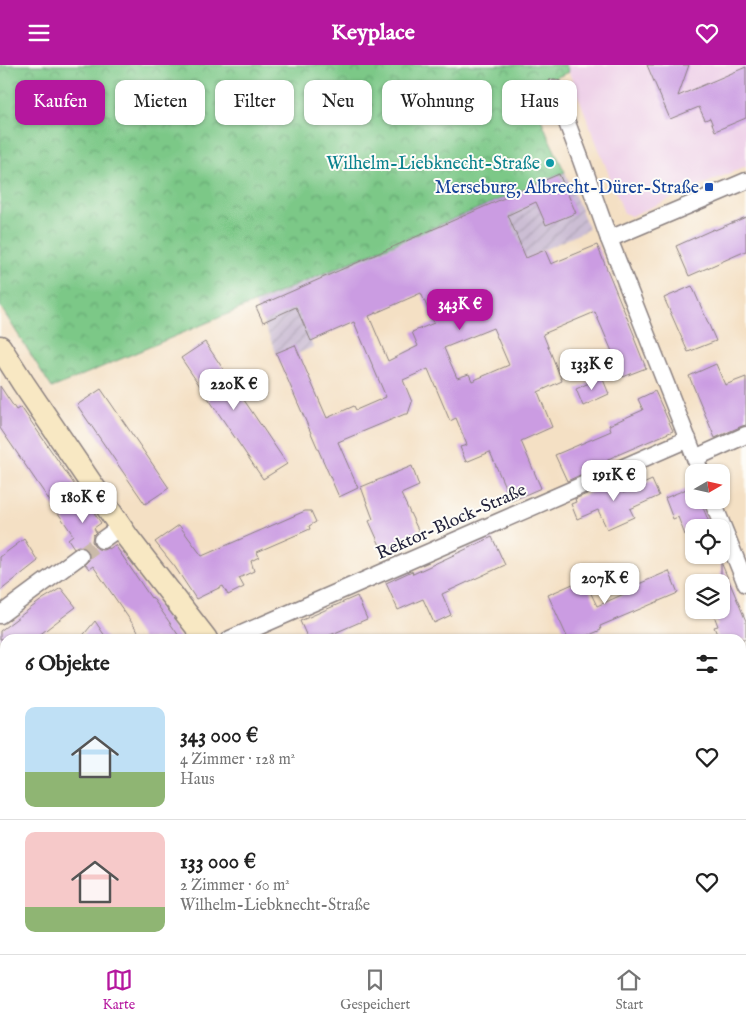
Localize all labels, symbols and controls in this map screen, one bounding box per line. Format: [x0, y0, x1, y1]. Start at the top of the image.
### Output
icon: menu [25, 19, 53, 47]
text: Keyplace [331, 19, 415, 47]
icon: heart [693, 19, 721, 47]
chip: Kaufen [15, 80, 105, 125]
chip: Mieten [115, 80, 205, 125]
chip: Filter [215, 80, 294, 125]
chip: Neu [304, 80, 372, 125]
chip: Wohnung [382, 80, 492, 125]
chip: Haus [502, 80, 577, 125]
place label: Wilhelm-Liebknecht-Straße [326, 153, 540, 176]
marker: Wilhelm-Liebknecht-Straße [544, 157, 556, 169]
place label: Merseburg, Albrecht-Dürer-Straße [435, 177, 699, 200]
marker: Merseburg, Albrecht-Dürer-Straße [703, 181, 715, 193]
pin: 343K € [419, 289, 501, 331]
text: 343K € [438, 295, 482, 315]
pin: 133K € [551, 349, 633, 391]
text: 133K € [571, 355, 613, 375]
pin: 220K € [193, 369, 275, 411]
text: 220K € [210, 375, 258, 395]
pin: 191K € [573, 459, 655, 502]
north arrow [685, 464, 730, 509]
map controls [685, 464, 730, 619]
text: 191K € [592, 466, 636, 486]
street label: Rektor-Block-Straße [373, 479, 530, 566]
pin: 180K € [42, 481, 124, 524]
text: 180K € [61, 488, 105, 508]
button: locate [685, 519, 730, 564]
pin: 207K € [564, 563, 646, 605]
text: 207K € [581, 569, 629, 589]
button: layers [685, 574, 730, 619]
icon: filters [693, 650, 721, 678]
text: 6 Objekte [25, 651, 110, 678]
text: 343 000 € [180, 723, 258, 750]
icon: home [65, 727, 125, 787]
icon: heart [693, 743, 721, 771]
text: 4 Zimmer · 128 m² [180, 750, 295, 770]
text: Haus [180, 770, 215, 790]
text: 133 000 € [180, 849, 256, 876]
icon: home [65, 852, 125, 912]
icon: heart [693, 868, 721, 896]
text: 2 Zimmer · 60 m² [180, 876, 290, 896]
text: Wilhelm-Liebknecht-Straße [180, 896, 370, 916]
tab: Karte [103, 966, 135, 1014]
tab: Gespeichert [340, 966, 410, 1014]
tab: Start [615, 966, 643, 1014]

